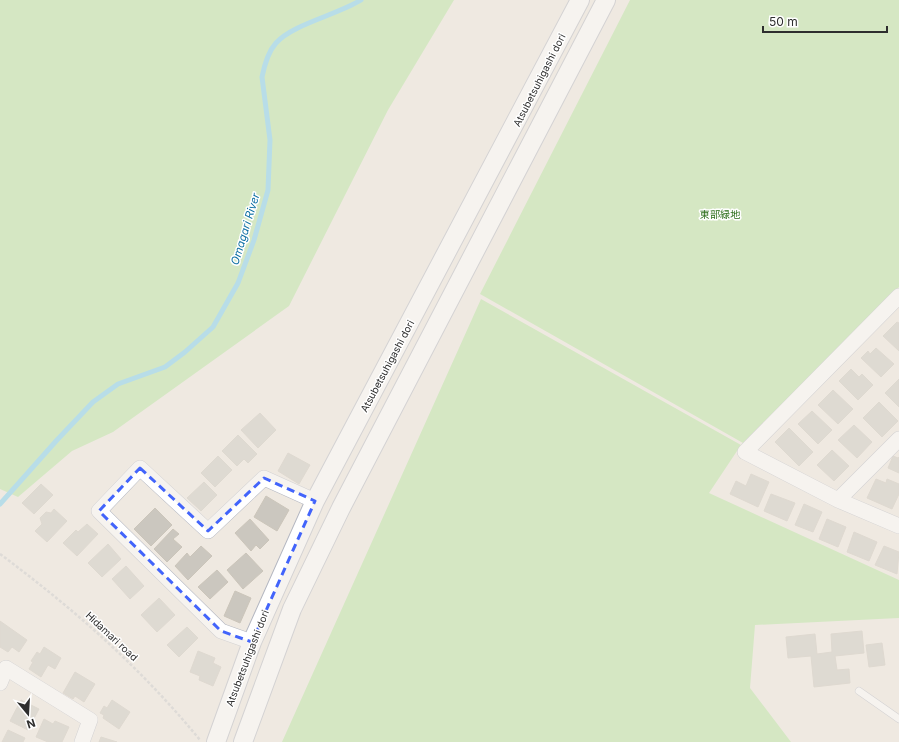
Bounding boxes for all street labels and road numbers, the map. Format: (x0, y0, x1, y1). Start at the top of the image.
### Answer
street label: Atsubetsuhigashi dori (510, 32, 568, 128)
street label: Atsubetsuhigashi dori (358, 318, 416, 414)
street label: Atsubetsuhigashi dori (223, 608, 271, 708)
street label: Hidamari road (84, 609, 140, 663)

